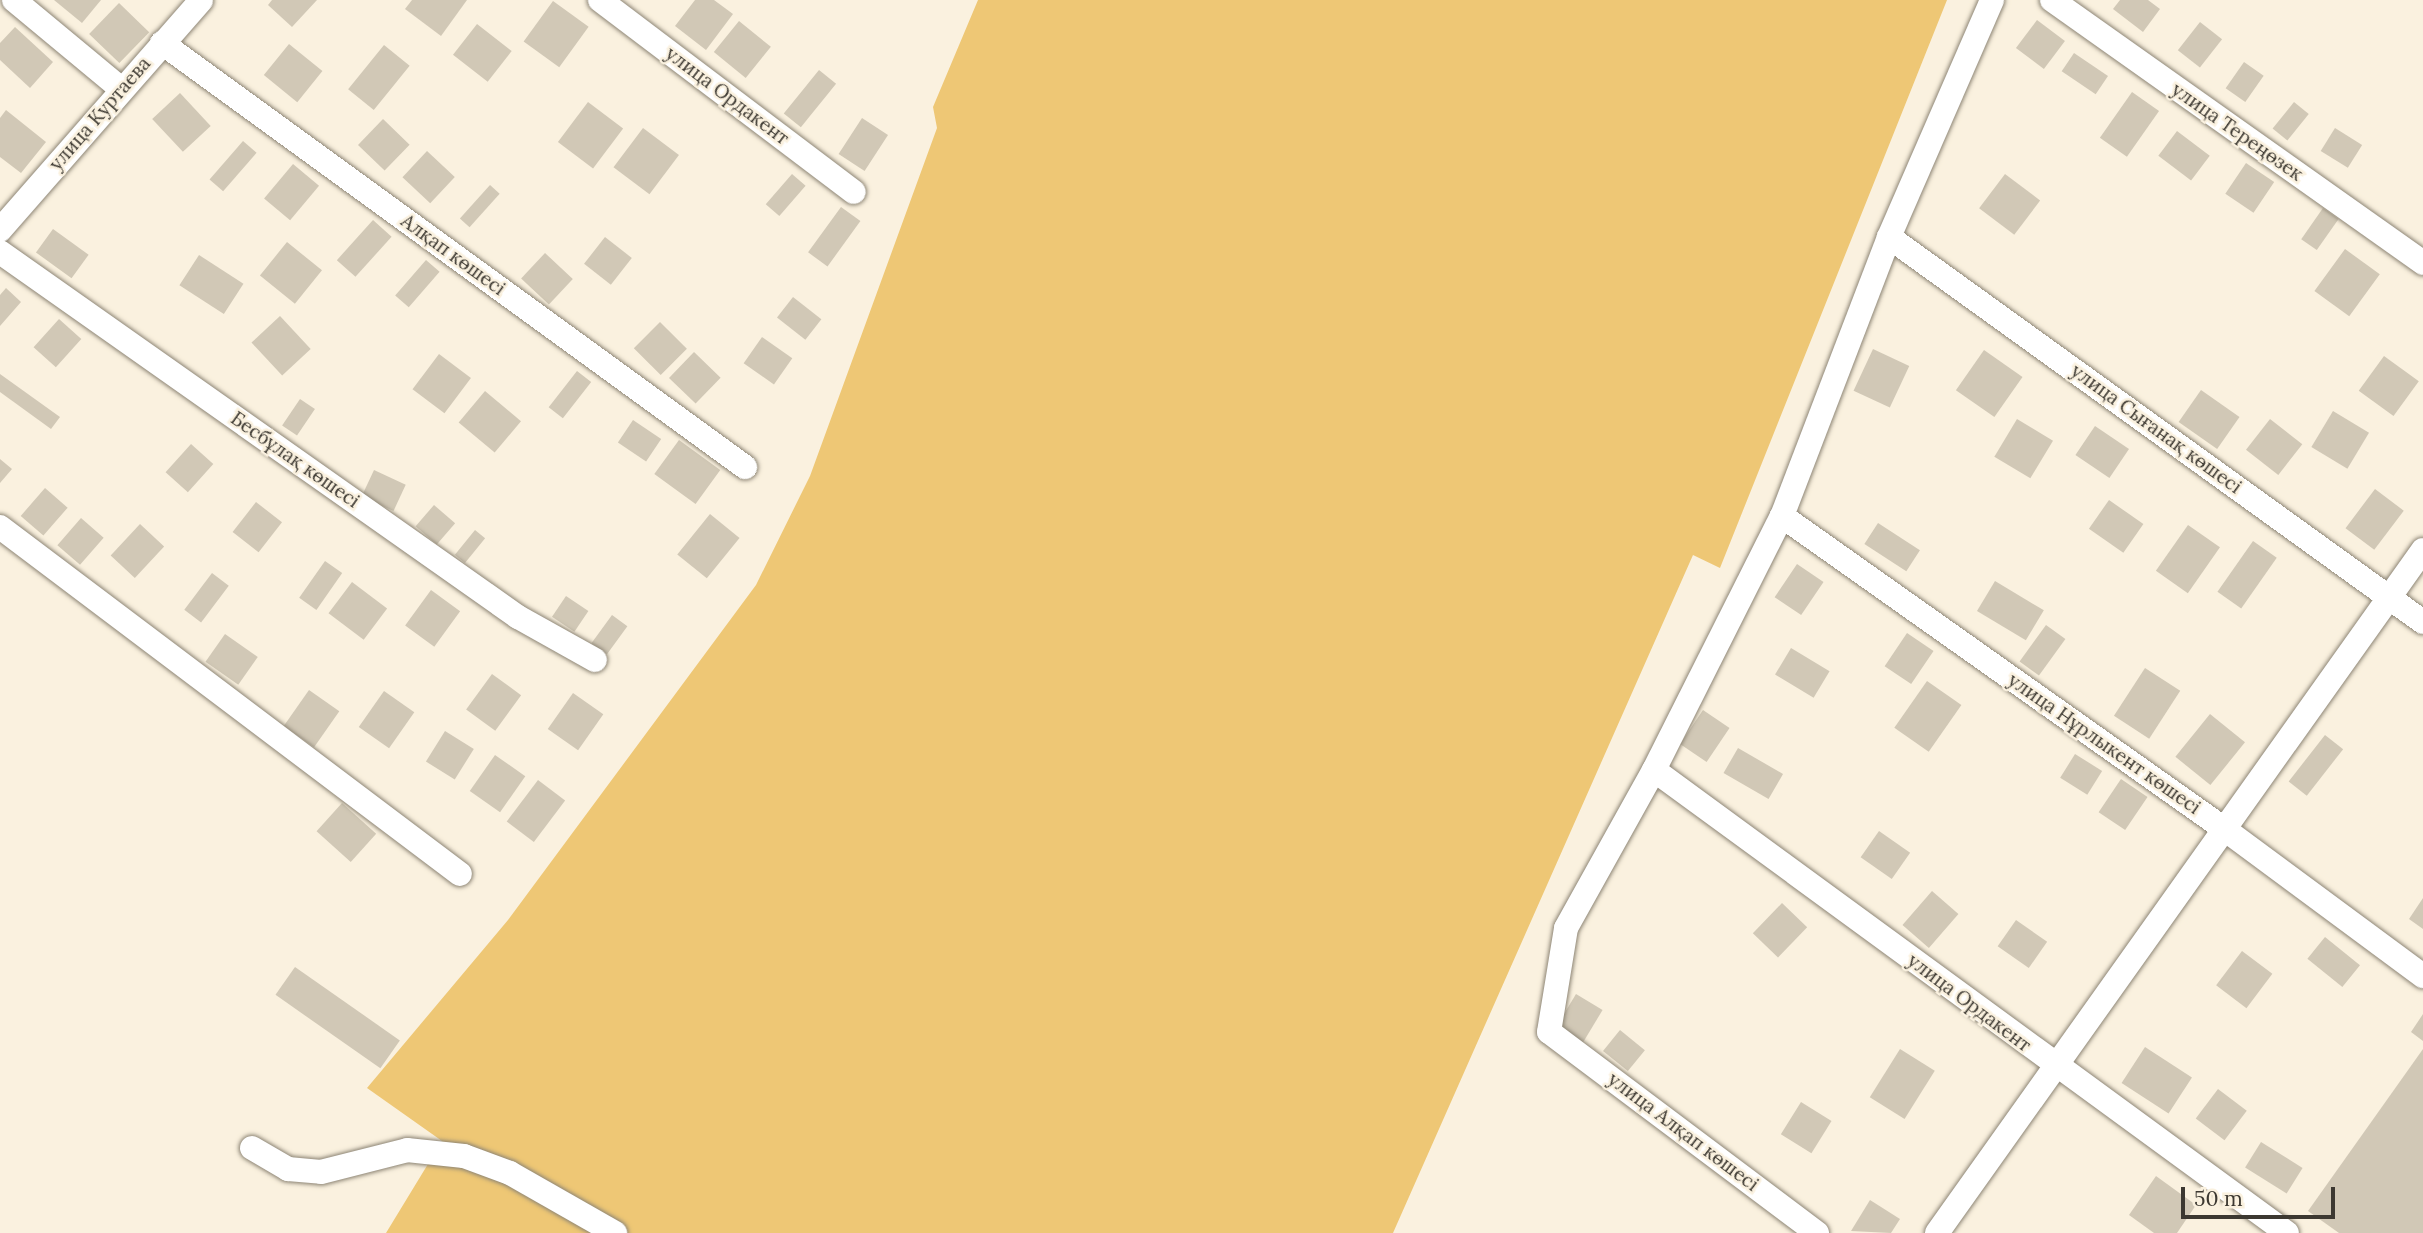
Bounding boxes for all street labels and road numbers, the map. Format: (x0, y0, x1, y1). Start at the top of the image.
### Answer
street label: улица Ордакент (661, 42, 793, 150)
street label: улица Куртаева (45, 53, 155, 175)
street label: улица Тереңөзек (2167, 78, 2307, 186)
street label: Алқап көшесі (396, 210, 510, 300)
street label: улица Сығанақ көшесі (2066, 359, 2246, 499)
street label: Бесбұлақ көшесі (226, 407, 364, 513)
street label: улица Нұрлыкент көшесі (2003, 669, 2205, 819)
street label: улица Ордакент (1903, 949, 2035, 1057)
street label: улица Алқап көшесі (1603, 1068, 1763, 1196)

